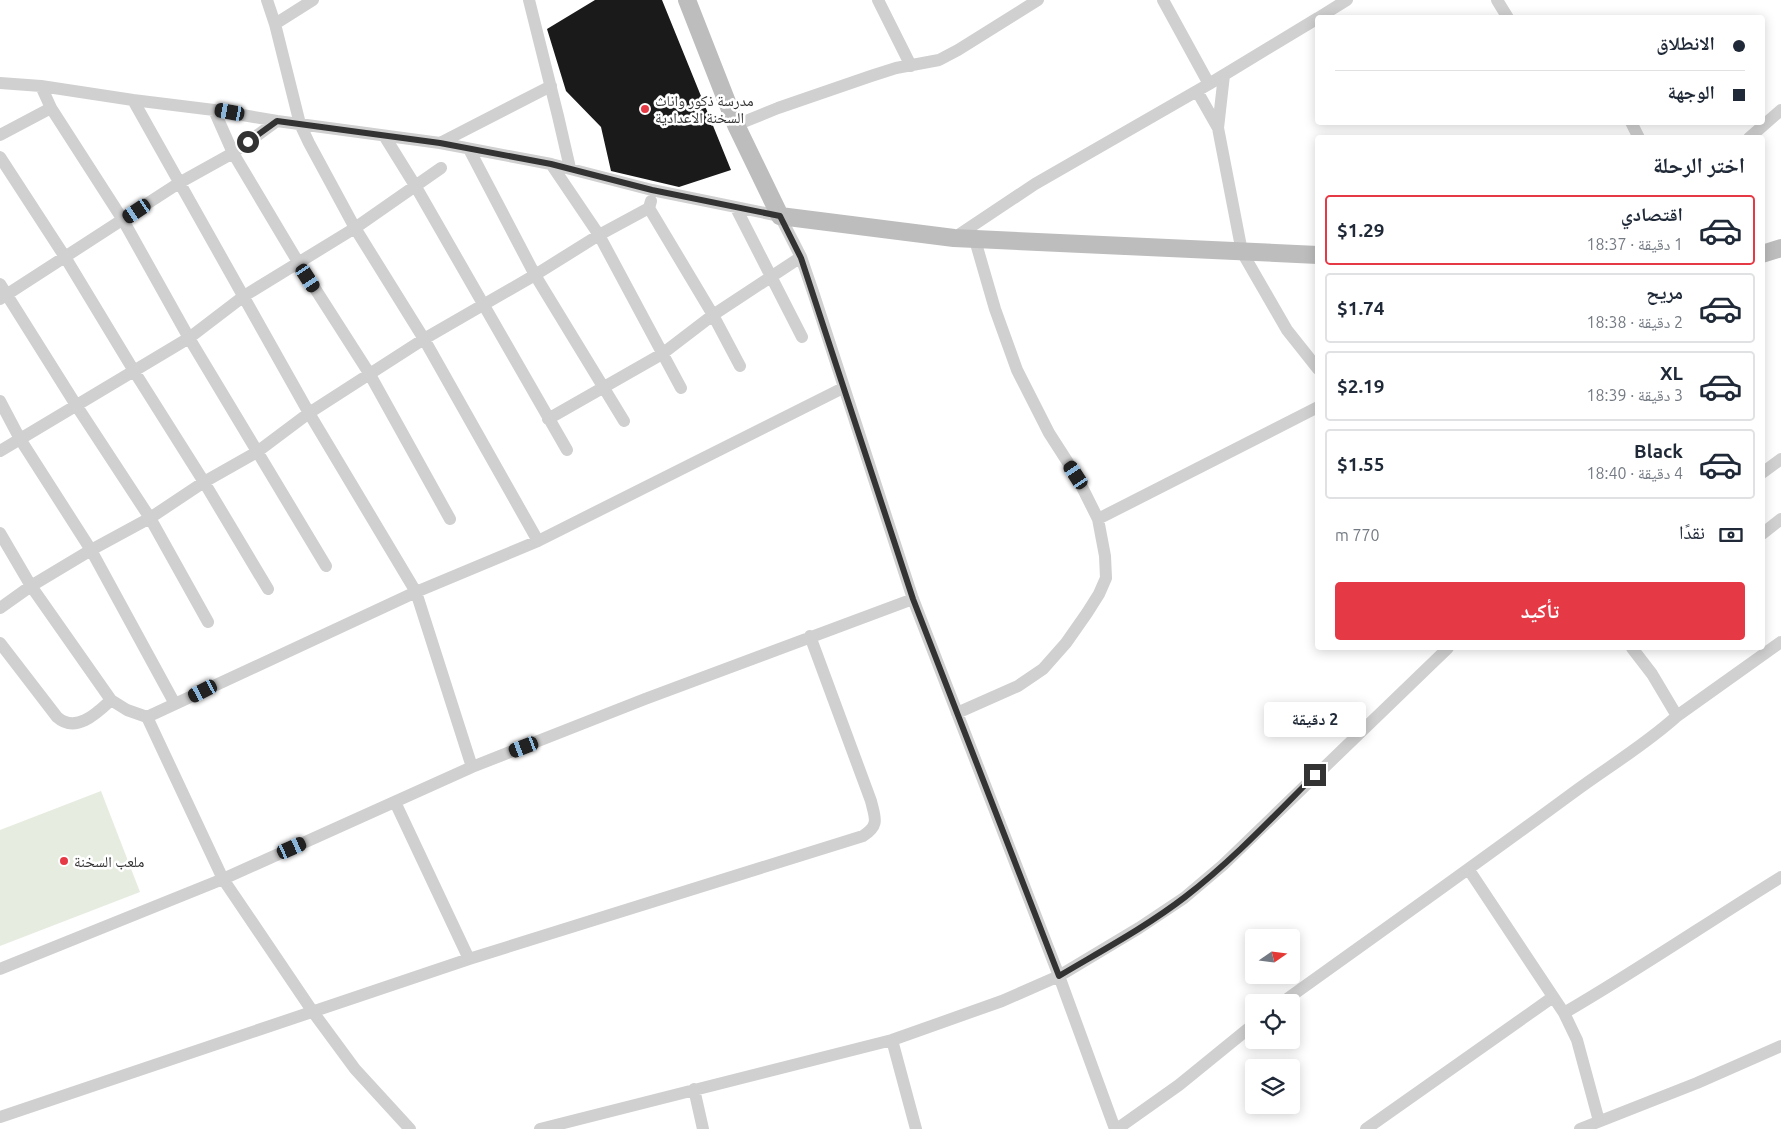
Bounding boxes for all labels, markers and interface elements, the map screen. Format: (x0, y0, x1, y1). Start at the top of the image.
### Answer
text: الانطلاق (1656, 32, 1715, 54)
text: الوجهة (1667, 81, 1715, 103)
place label: مدرسة ذكور واناث السخنة الاعدادية (655, 92, 754, 126)
car (213, 102, 246, 122)
marker: مدرسة ذكور واناث السخنة الاعدادية (639, 103, 651, 115)
route start (237, 131, 259, 153)
text: اختر الرحلة (1653, 152, 1745, 177)
car (120, 196, 153, 226)
text: اقتصادي (1621, 203, 1683, 225)
icon: car (1698, 208, 1743, 253)
text: $1.29 (1337, 219, 1385, 241)
text: 1 دقيقة · 18:37 (1586, 235, 1683, 253)
car (293, 261, 322, 295)
text: مريح (1646, 281, 1683, 303)
icon: car (1698, 286, 1743, 331)
text: $1.74 (1337, 297, 1385, 319)
text: 2 دقيقة · 18:38 (1586, 313, 1683, 331)
text: XL (1660, 362, 1683, 384)
icon: car (1698, 364, 1743, 409)
text: $2.19 (1337, 375, 1385, 397)
text: 3 دقيقة · 18:39 (1586, 386, 1683, 404)
text: Black (1634, 440, 1683, 462)
icon: car (1698, 442, 1743, 487)
text: $1.55 (1337, 453, 1385, 475)
car (1061, 458, 1090, 492)
text: 4 دقيقة · 18:40 (1586, 464, 1683, 482)
text: نقدًا (1679, 521, 1705, 543)
icon: cash (1717, 521, 1745, 549)
text: 770 m (1335, 526, 1380, 544)
button: تأكيد (1335, 582, 1745, 640)
car (186, 678, 219, 704)
callout: 2 دقيقة (1264, 702, 1366, 738)
text: 2 دقيقة (1292, 710, 1338, 728)
car (507, 735, 540, 759)
route end (1304, 764, 1326, 786)
car (275, 835, 308, 861)
place label: ملعب السخنة (74, 853, 144, 870)
marker: ملعب السخنة (58, 855, 70, 867)
north arrow (1245, 929, 1300, 984)
map controls (1245, 929, 1300, 1114)
button: locate (1245, 994, 1300, 1049)
button: layers (1245, 1059, 1300, 1114)

